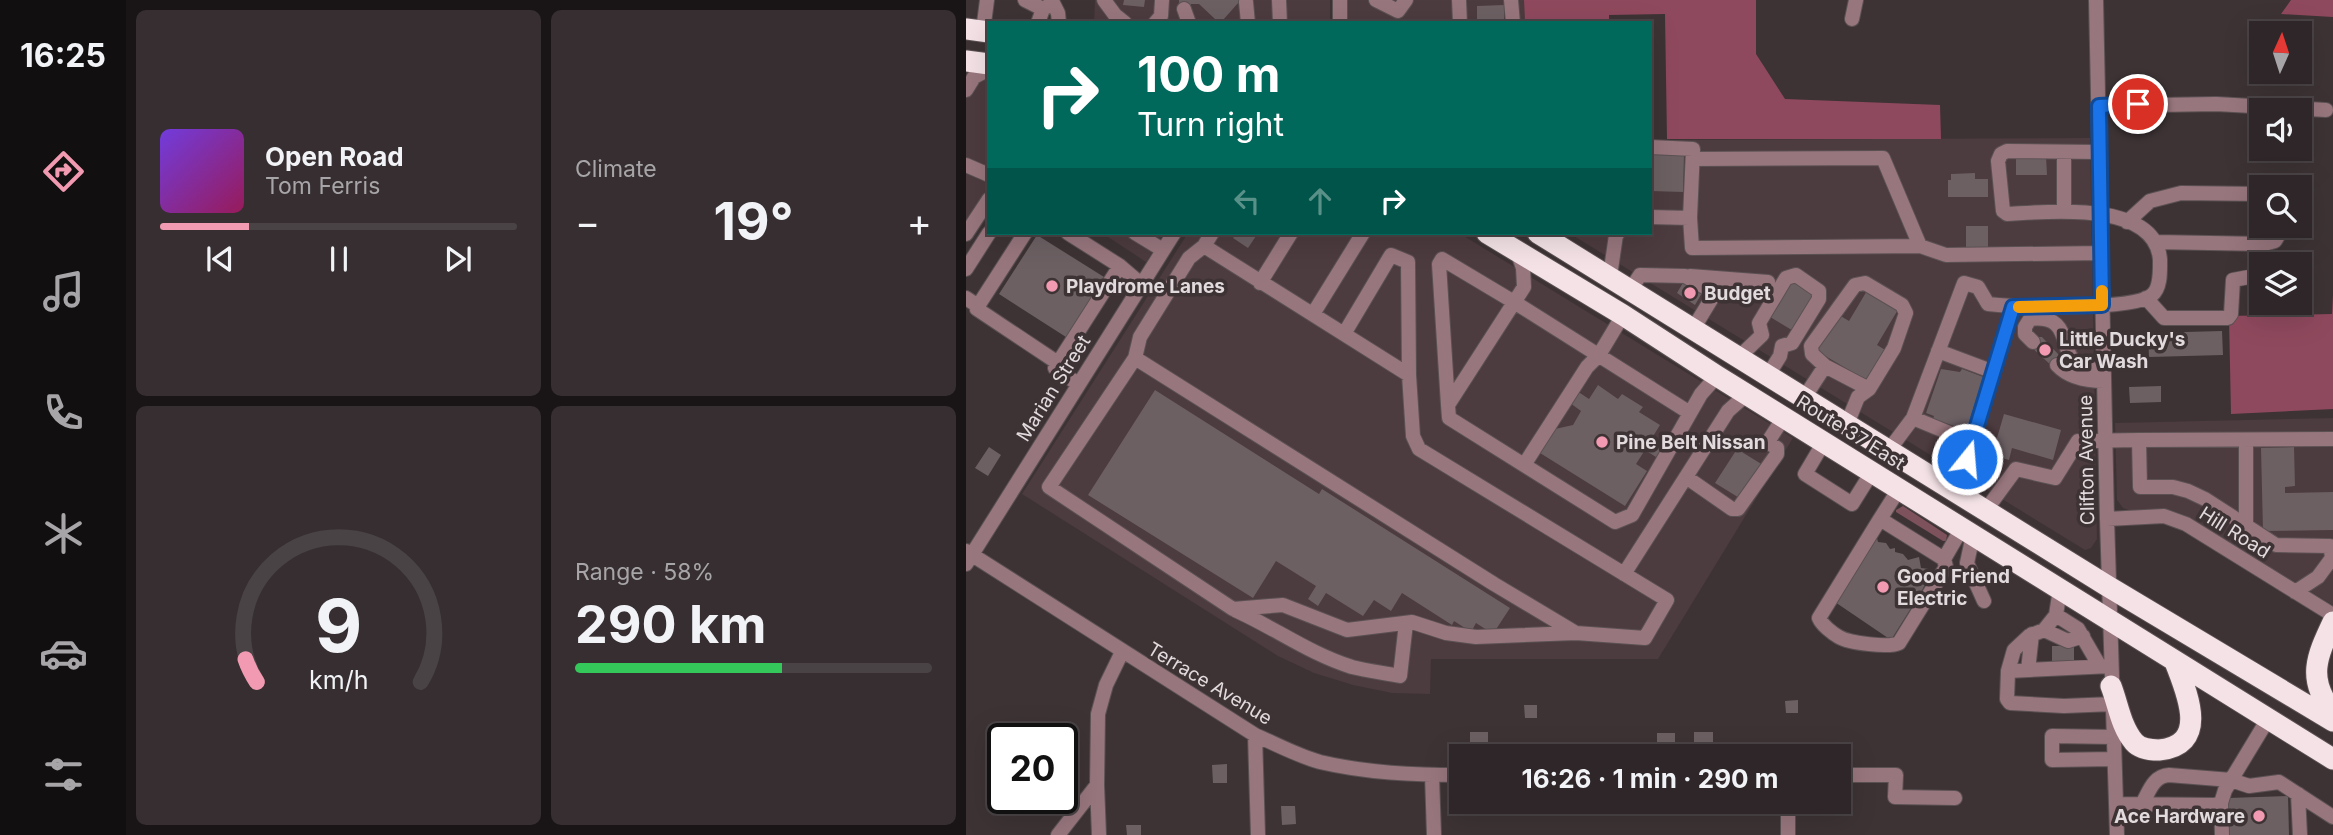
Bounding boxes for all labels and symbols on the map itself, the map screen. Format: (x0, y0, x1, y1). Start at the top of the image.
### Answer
north arrow (2249, 21, 2312, 84)
pin (2108, 74, 2168, 134)
place label: Playdrome Lanes (1066, 275, 1225, 298)
marker: Playdrome Lanes (1044, 278, 1060, 294)
place label: Budget (1704, 282, 1771, 305)
marker: Budget (1682, 285, 1698, 301)
place label: Little Ducky's Car Wash (2059, 328, 2185, 373)
street label: Marian Street (1012, 331, 1095, 446)
marker: Little Ducky's Car Wash (2037, 342, 2053, 358)
street label: Route 37 East (1792, 390, 1909, 475)
street label: Clifton Avenue (2074, 395, 2099, 525)
position arrow (1930, 422, 2004, 496)
place label: Pine Belt Nissan (1616, 431, 1766, 454)
marker: Pine Belt Nissan (1594, 434, 1610, 450)
street label: Hill Road (2195, 502, 2274, 563)
place label: Good Friend Electric (1897, 565, 2010, 610)
marker: Good Friend Electric (1875, 579, 1891, 595)
street label: Terrace Avenue (1143, 637, 1276, 730)
speed limit sign: 20 (987, 723, 1078, 814)
place label: Ace Hardware (2114, 805, 2245, 828)
marker: Ace Hardware (2251, 808, 2267, 824)

